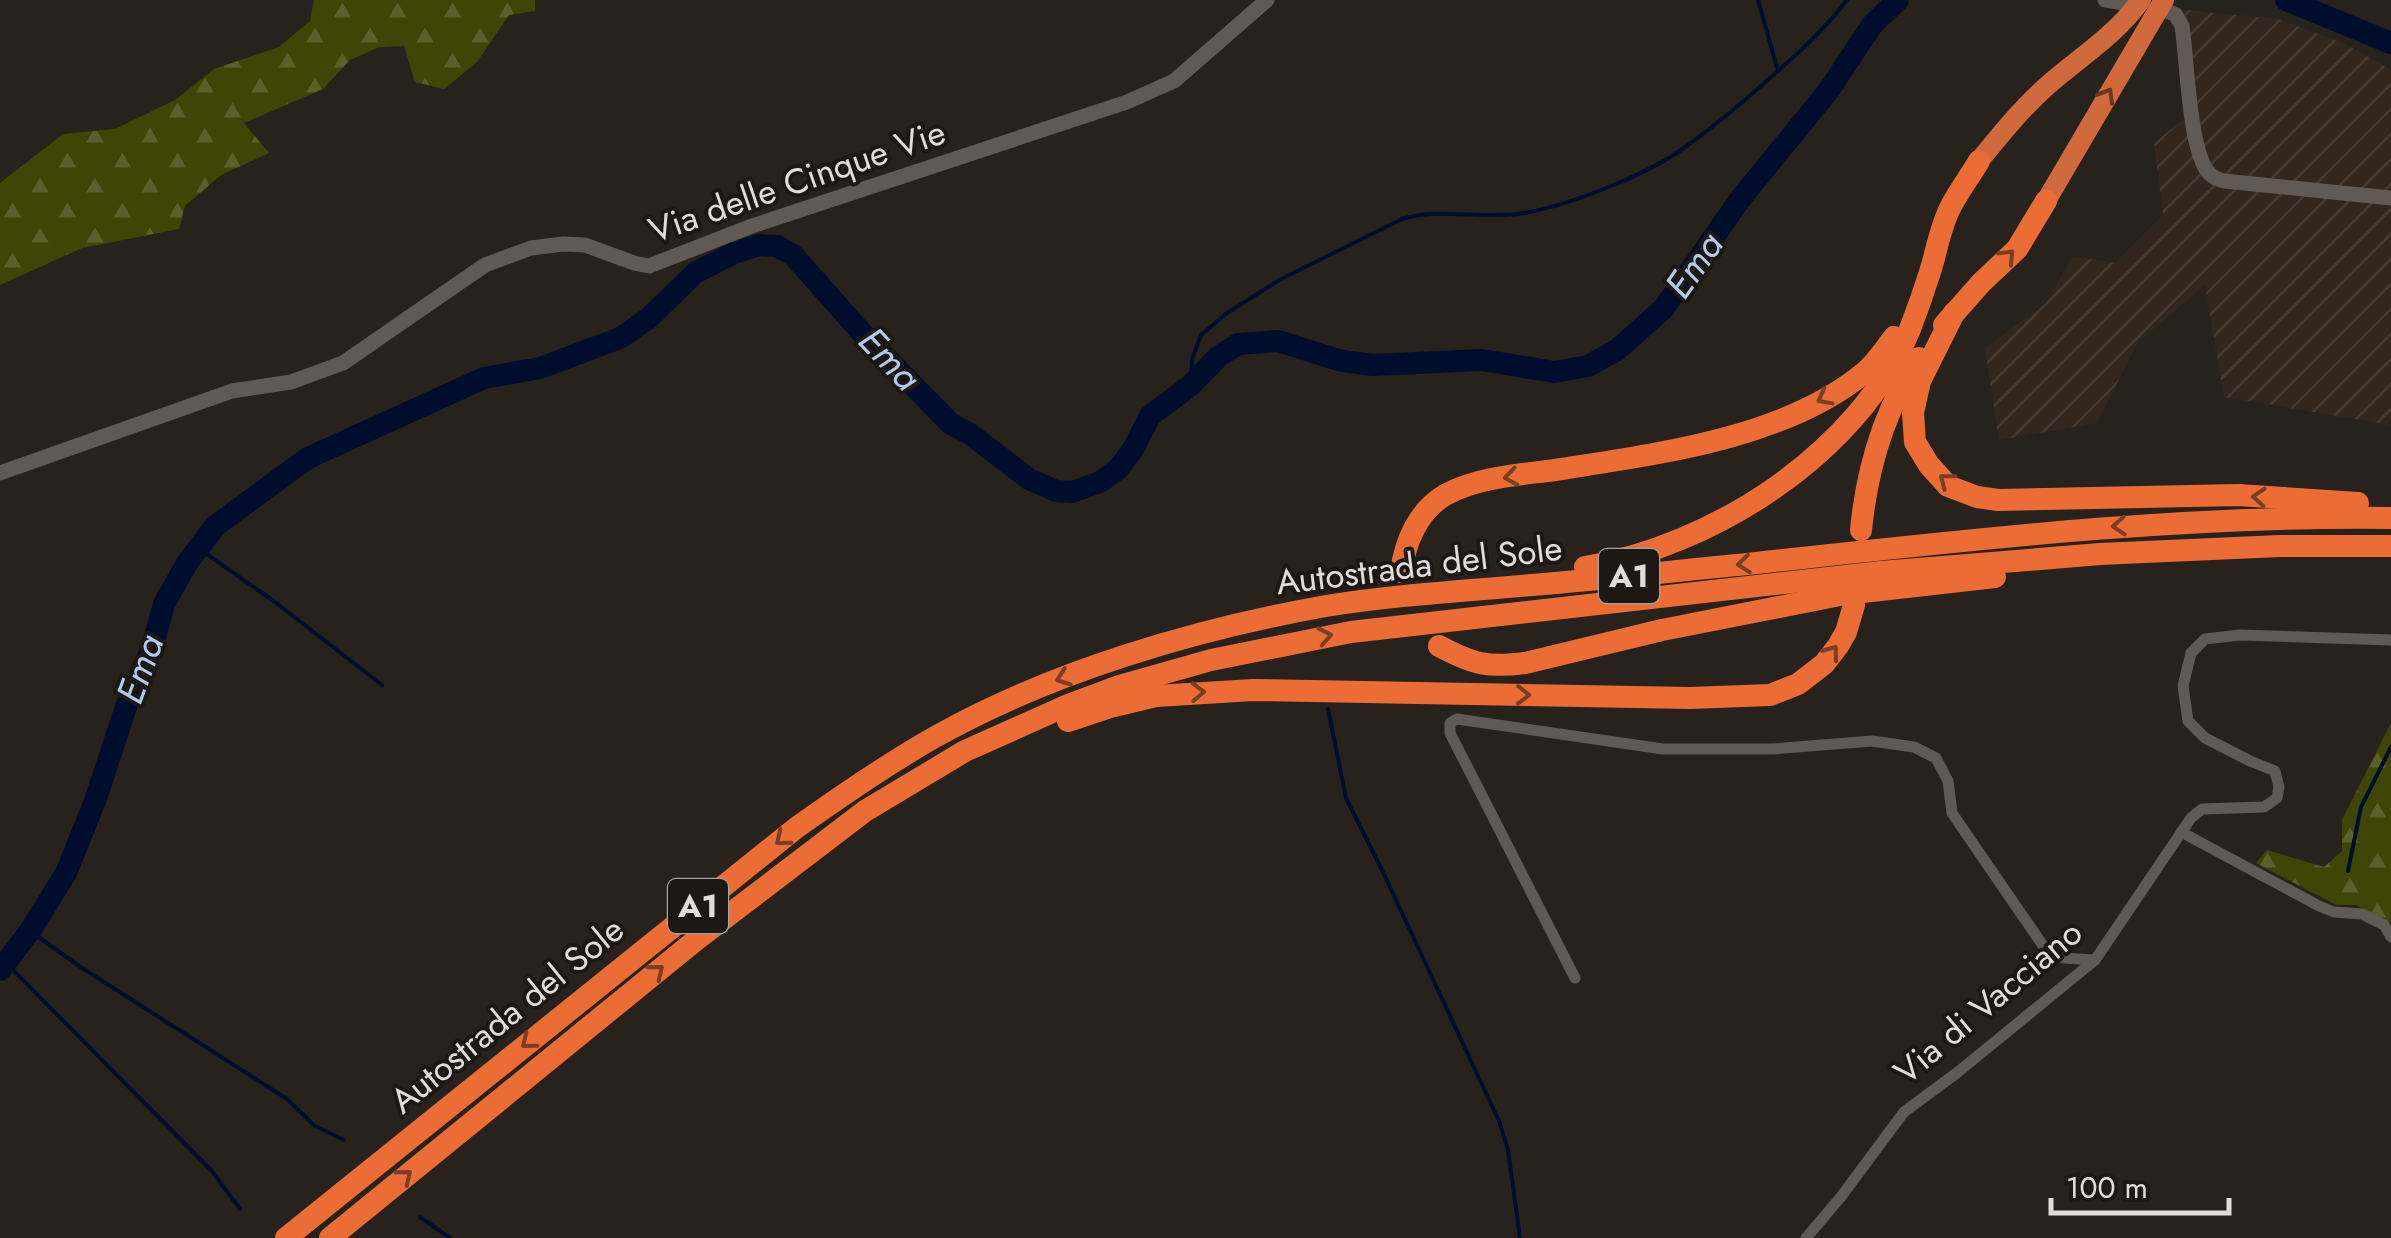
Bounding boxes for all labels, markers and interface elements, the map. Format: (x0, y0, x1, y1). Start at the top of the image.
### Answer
one-way arrow (2095, 88, 2114, 106)
street label: Via delle Cinque Vie (642, 107, 952, 255)
water label: Ema (1651, 220, 1736, 309)
one-way arrow (1996, 249, 2014, 268)
water label: Ema (846, 314, 934, 403)
one-way arrow (1817, 386, 1835, 405)
one-way arrow (1503, 466, 1519, 487)
one-way arrow (1940, 475, 1958, 492)
one-way arrow (2250, 487, 2266, 508)
one-way arrow (2110, 515, 2126, 536)
street label: Autostrada del Sole (1273, 523, 1565, 607)
road number: A1 (1599, 549, 1659, 603)
one-way arrow (1736, 553, 1752, 574)
water label: Ema (102, 626, 177, 711)
one-way arrow (1316, 627, 1333, 648)
one-way arrow (1821, 645, 1838, 663)
one-way arrow (1055, 667, 1072, 687)
one-way arrow (1190, 682, 1206, 703)
one-way arrow (1516, 684, 1531, 706)
one-way arrow (775, 827, 793, 845)
road number: A1 (668, 879, 728, 933)
street label: Autostrada del Sole (379, 905, 635, 1125)
street label: Via di Vacciano (1883, 908, 2093, 1096)
one-way arrow (646, 965, 664, 983)
one-way arrow (521, 1030, 539, 1048)
scale bar (2051, 1153, 2228, 1215)
text: 100 m (2066, 1166, 2148, 1209)
one-way arrow (394, 1170, 412, 1188)

